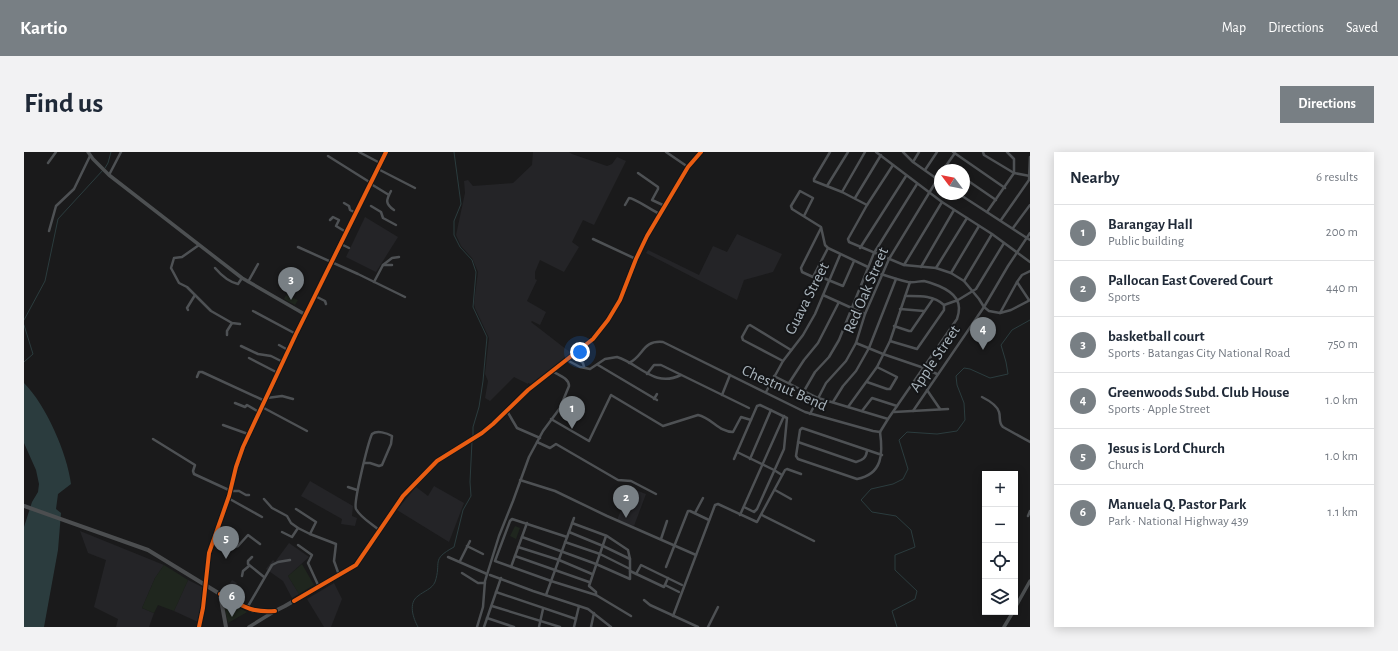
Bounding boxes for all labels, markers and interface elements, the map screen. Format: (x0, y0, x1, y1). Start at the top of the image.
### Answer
text: Kartio (20, 19, 67, 38)
text: Map (1222, 21, 1246, 35)
text: Directions (1268, 21, 1324, 35)
text: Saved (1346, 21, 1378, 35)
button: Directions (1280, 86, 1374, 123)
text: Find us (24, 90, 103, 118)
north arrow (934, 164, 970, 200)
text: Nearby (1070, 169, 1120, 186)
text: 6 results (1316, 171, 1358, 184)
text: Barangay Hall (1108, 217, 1193, 232)
text: 1 (1081, 226, 1085, 239)
text: 200 m (1326, 226, 1358, 239)
text: Public building (1108, 235, 1184, 248)
street label: Red Oak Street (841, 245, 891, 336)
street label: Guava Street (782, 260, 832, 337)
pin: 3 (278, 267, 304, 300)
text: Pallocan East Covered Court (1108, 273, 1273, 288)
text: 2 (1080, 282, 1086, 295)
text: 440 m (1326, 282, 1358, 295)
text: Sports (1108, 291, 1140, 304)
pin: 4 (970, 317, 996, 350)
street label: Apple Street (907, 322, 963, 395)
text: basketball court (1108, 329, 1205, 344)
text: 3 (1080, 338, 1086, 351)
text: 750 m (1328, 338, 1358, 351)
your location (570, 342, 590, 362)
text: Sports · Batangas City National Road (1108, 347, 1290, 360)
street label: Chestnut Bend (740, 362, 830, 414)
text: Greenwoods Subd. Club House (1108, 385, 1289, 400)
text: 4 (1080, 394, 1086, 407)
text: 1.0 km (1325, 394, 1358, 407)
pin: 1 (559, 396, 585, 429)
text: Sports · Apple Street (1108, 403, 1210, 416)
text: Jesus is Lord Church (1108, 441, 1225, 456)
text: 5 (1080, 450, 1086, 463)
text: 1.0 km (1325, 450, 1358, 463)
text: Church (1108, 459, 1144, 472)
map controls (982, 471, 1018, 615)
button: + (982, 471, 1018, 507)
pin: 2 (613, 485, 639, 518)
text: Manuela Q. Pastor Park (1108, 497, 1246, 512)
text: 6 (1080, 506, 1086, 519)
text: 1.1 km (1328, 506, 1358, 519)
button: − (982, 507, 1018, 543)
text: Park · National Highway 439 (1108, 515, 1249, 528)
pin: 5 (213, 526, 239, 559)
button: locate (982, 543, 1018, 579)
button: layers (982, 579, 1018, 615)
pin: 6 (219, 584, 245, 617)

